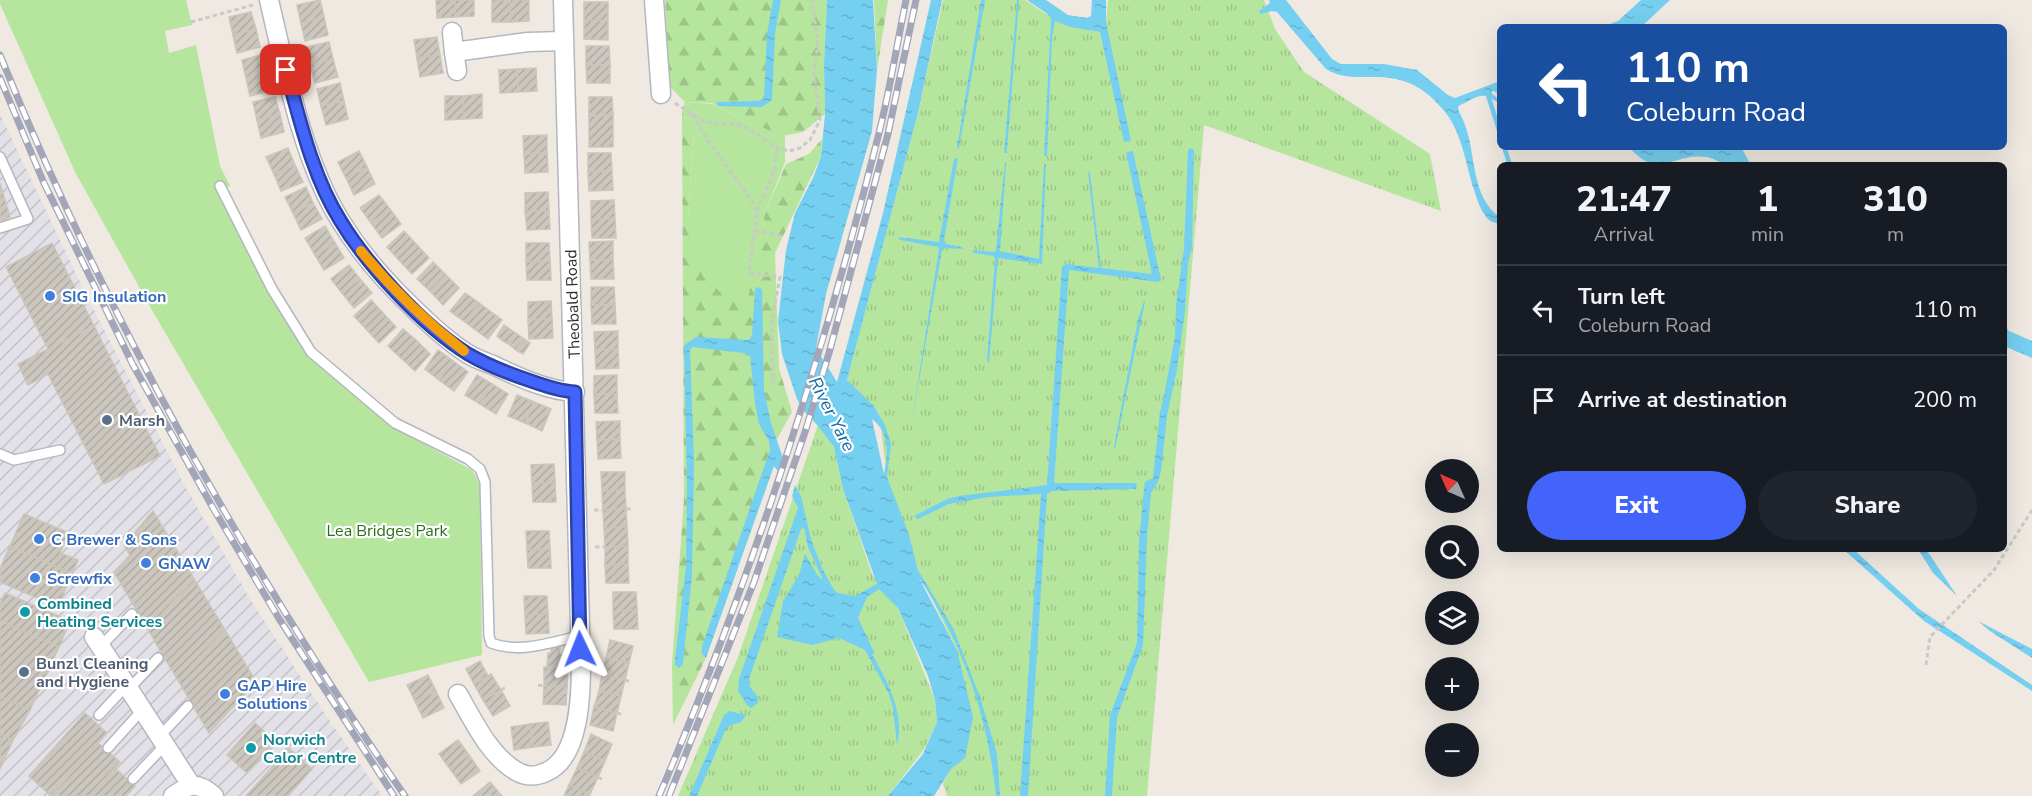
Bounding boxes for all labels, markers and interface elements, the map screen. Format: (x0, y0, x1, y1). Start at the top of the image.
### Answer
text: 110 m (1626, 40, 1750, 97)
pin (260, 44, 311, 95)
icon: left (1527, 48, 1605, 126)
icon: arrive (269, 53, 302, 86)
text: Coleburn Road (1626, 94, 1806, 131)
text: 21:47 (1576, 175, 1672, 224)
text: 1 (1757, 175, 1778, 224)
text: 310 (1863, 175, 1928, 224)
text: Arrival (1594, 221, 1654, 248)
text: min (1751, 221, 1784, 248)
text: m (1887, 221, 1904, 248)
street label: Theobald Road (560, 249, 586, 359)
text: Turn left (1578, 282, 1665, 312)
place label: SIG Insulation (62, 286, 166, 308)
marker: SIG Insulation (43, 289, 57, 303)
icon: left (1527, 294, 1560, 327)
text: 110 m (1913, 295, 1977, 325)
text: Coleburn Road (1578, 312, 1711, 339)
water label: River Yare (803, 373, 861, 456)
icon: arrive (1527, 384, 1560, 417)
text: Arrive at destination (1578, 385, 1787, 415)
text: 200 m (1913, 385, 1977, 415)
place label: Marsh (119, 410, 165, 432)
marker: Marsh (100, 413, 114, 427)
north arrow (1425, 459, 1479, 513)
map controls (1425, 459, 1479, 777)
button: Exit (1527, 471, 1746, 540)
button: Share (1758, 471, 1977, 540)
park label: Lea Bridges Park (327, 520, 448, 542)
button: search (1425, 525, 1479, 579)
place label: C Brewer & Sons (51, 529, 177, 551)
marker: C Brewer & Sons (32, 532, 46, 546)
place label: GNAW (158, 553, 211, 575)
marker: GNAW (139, 556, 153, 570)
place label: Screwfix (47, 568, 112, 590)
marker: Screwfix (28, 571, 42, 585)
button: layers (1425, 591, 1479, 645)
place label: Combined Heating Services (37, 593, 162, 633)
marker: Combined Heating Services (18, 605, 32, 619)
position arrow (548, 617, 612, 681)
place label: Bunzl Cleaning and Hygiene (36, 653, 148, 693)
button: + (1425, 657, 1479, 711)
marker: Bunzl Cleaning and Hygiene (17, 665, 31, 679)
place label: GAP Hire Solutions (237, 675, 307, 715)
marker: GAP Hire Solutions (218, 687, 232, 701)
button: − (1425, 723, 1479, 777)
place label: Norwich Calor Centre (263, 729, 357, 769)
marker: Norwich Calor Centre (244, 741, 258, 755)

